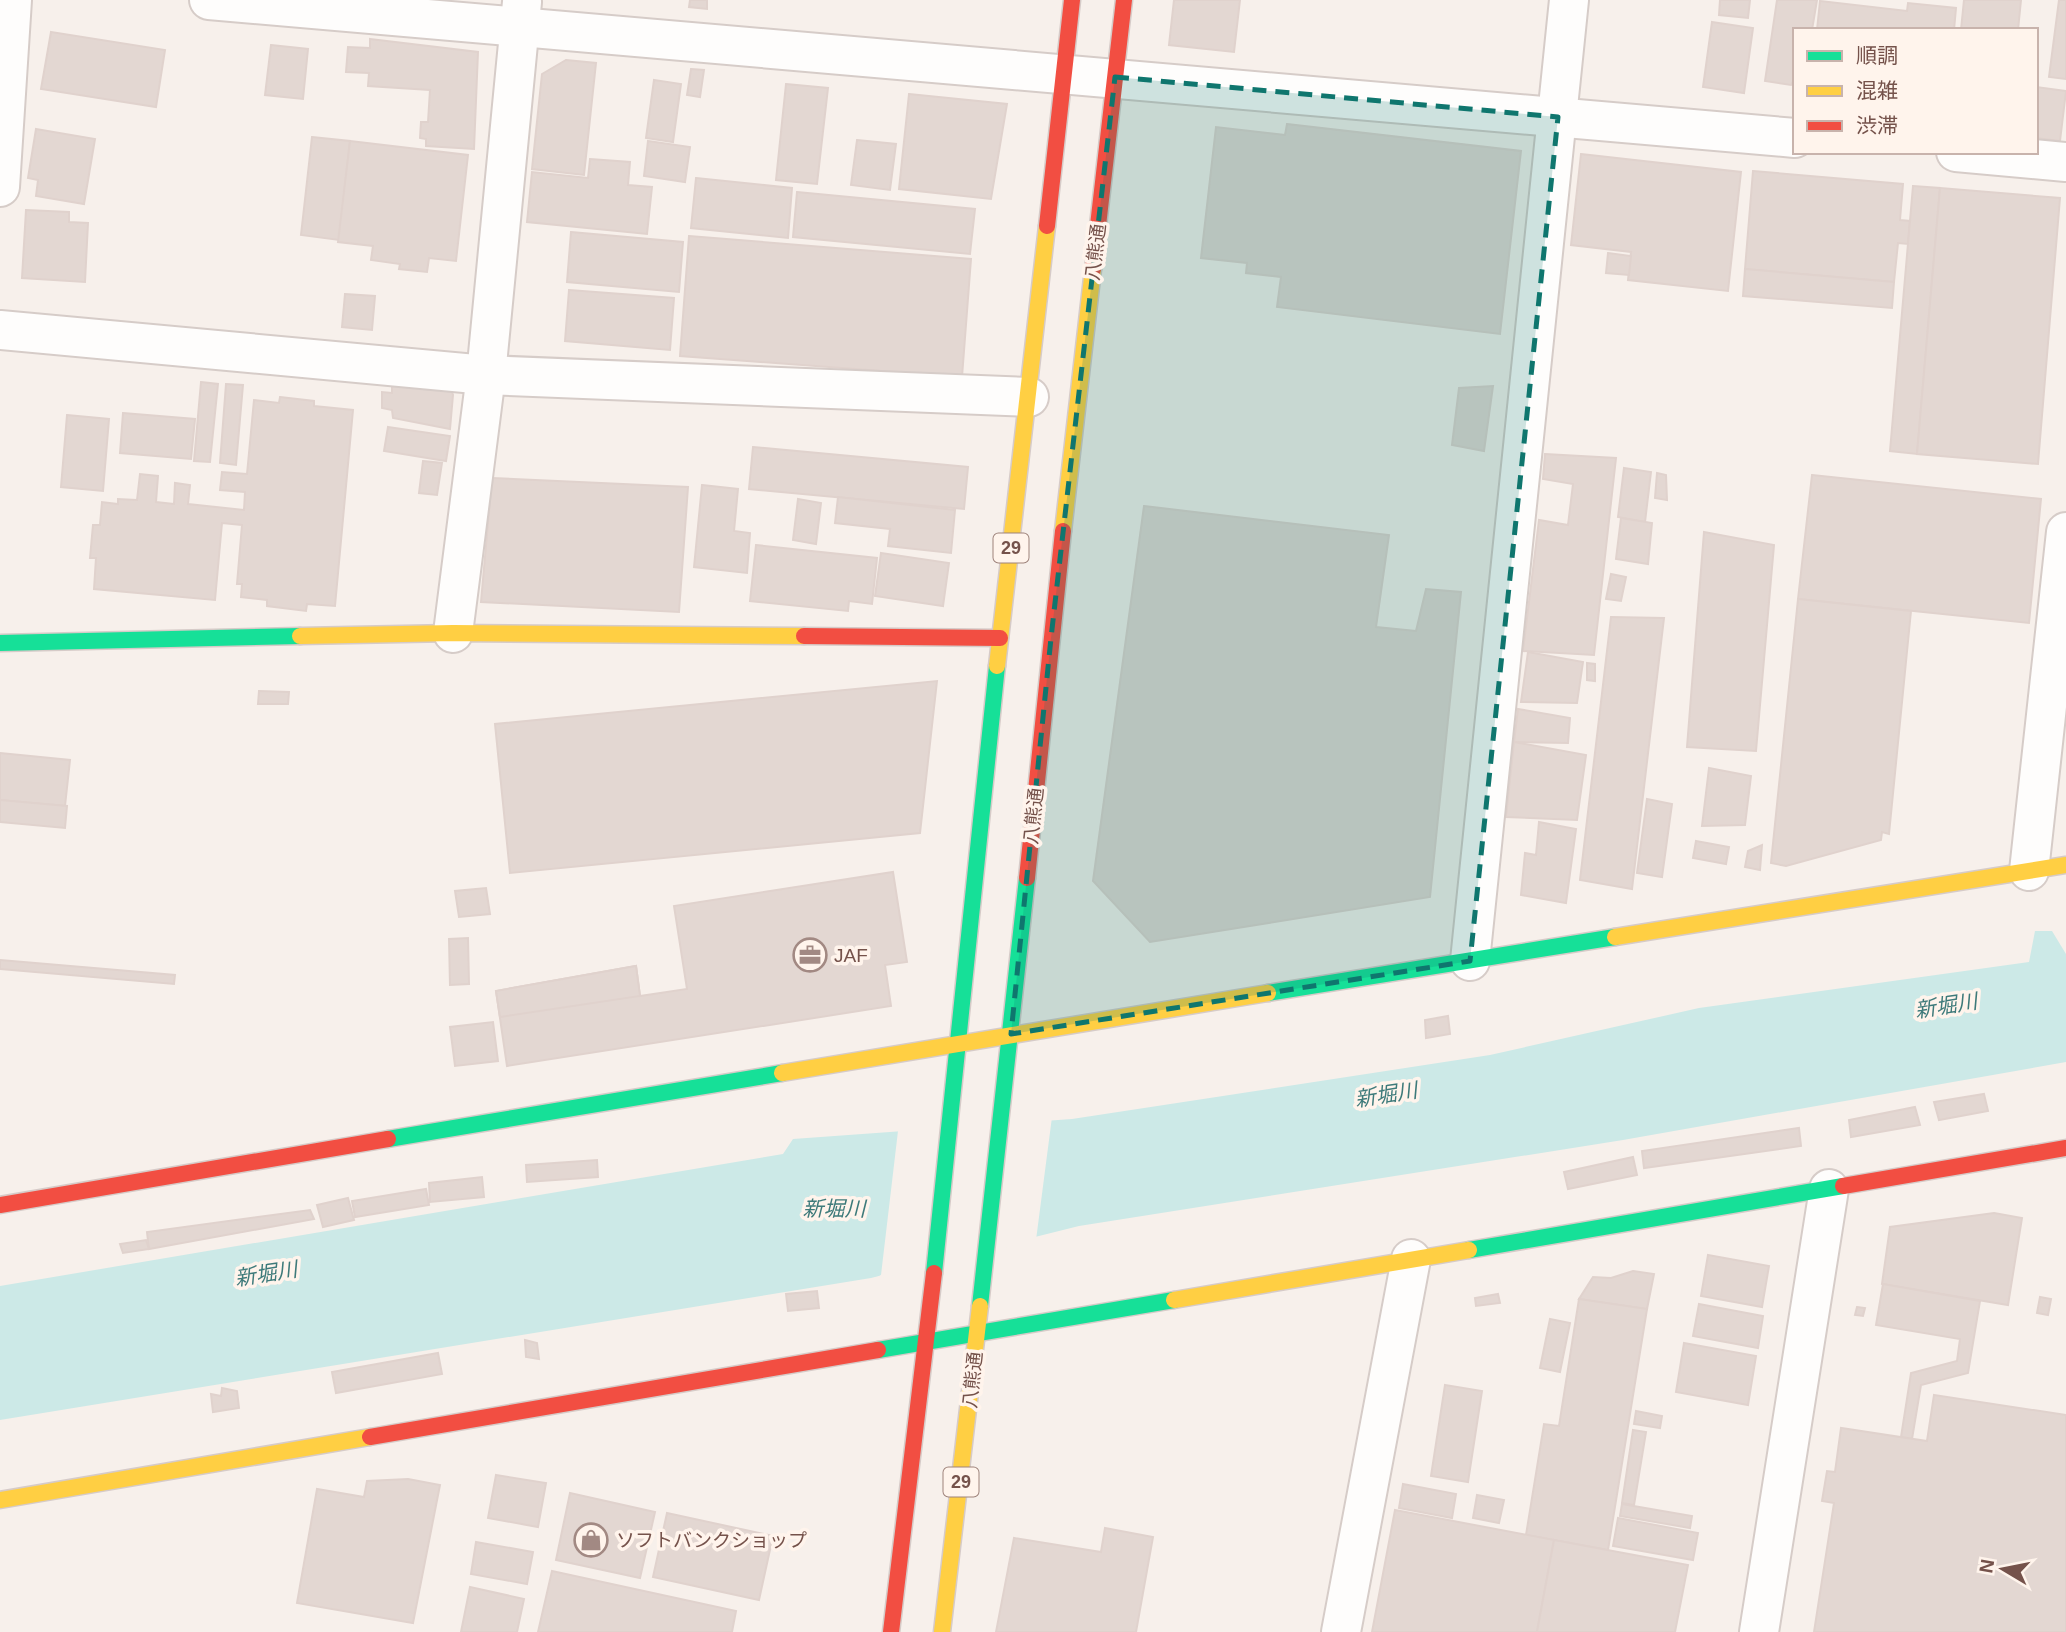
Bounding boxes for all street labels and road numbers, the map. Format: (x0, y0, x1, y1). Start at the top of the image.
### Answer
street label: 八熊通 (1082, 222, 1109, 282)
road number: 29 (993, 534, 1028, 562)
street label: 八熊通 (1020, 787, 1047, 846)
street label: 八熊通 (959, 1351, 986, 1410)
road number: 29 (944, 1468, 978, 1497)

